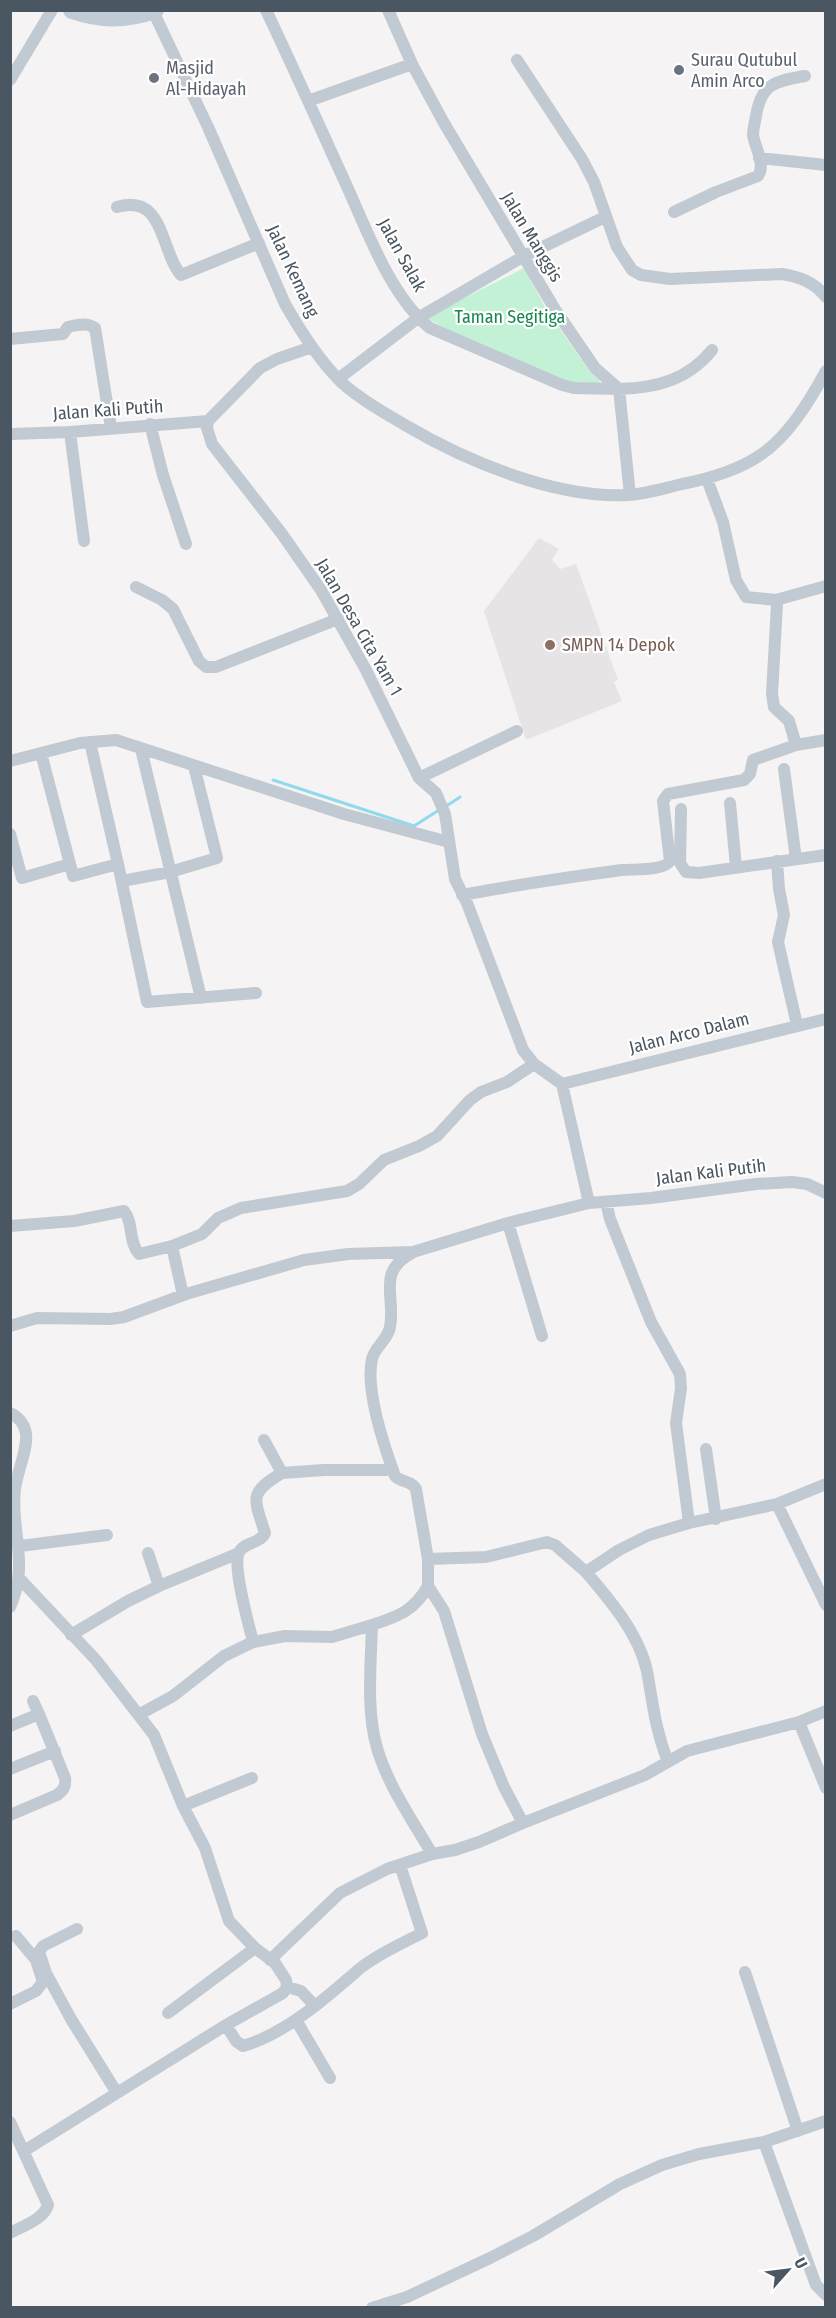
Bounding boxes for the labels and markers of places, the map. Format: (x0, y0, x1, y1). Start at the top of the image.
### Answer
place label: Surau Qutubul Amin Arco (691, 49, 798, 92)
place label: Masjid Al-Hidayah (166, 57, 246, 100)
marker: Surau Qutubul Amin Arco (672, 63, 686, 77)
marker: Masjid Al-Hidayah (147, 71, 161, 85)
place label: SMPN 14 Depok (562, 634, 675, 656)
marker: SMPN 14 Depok (543, 638, 557, 652)

